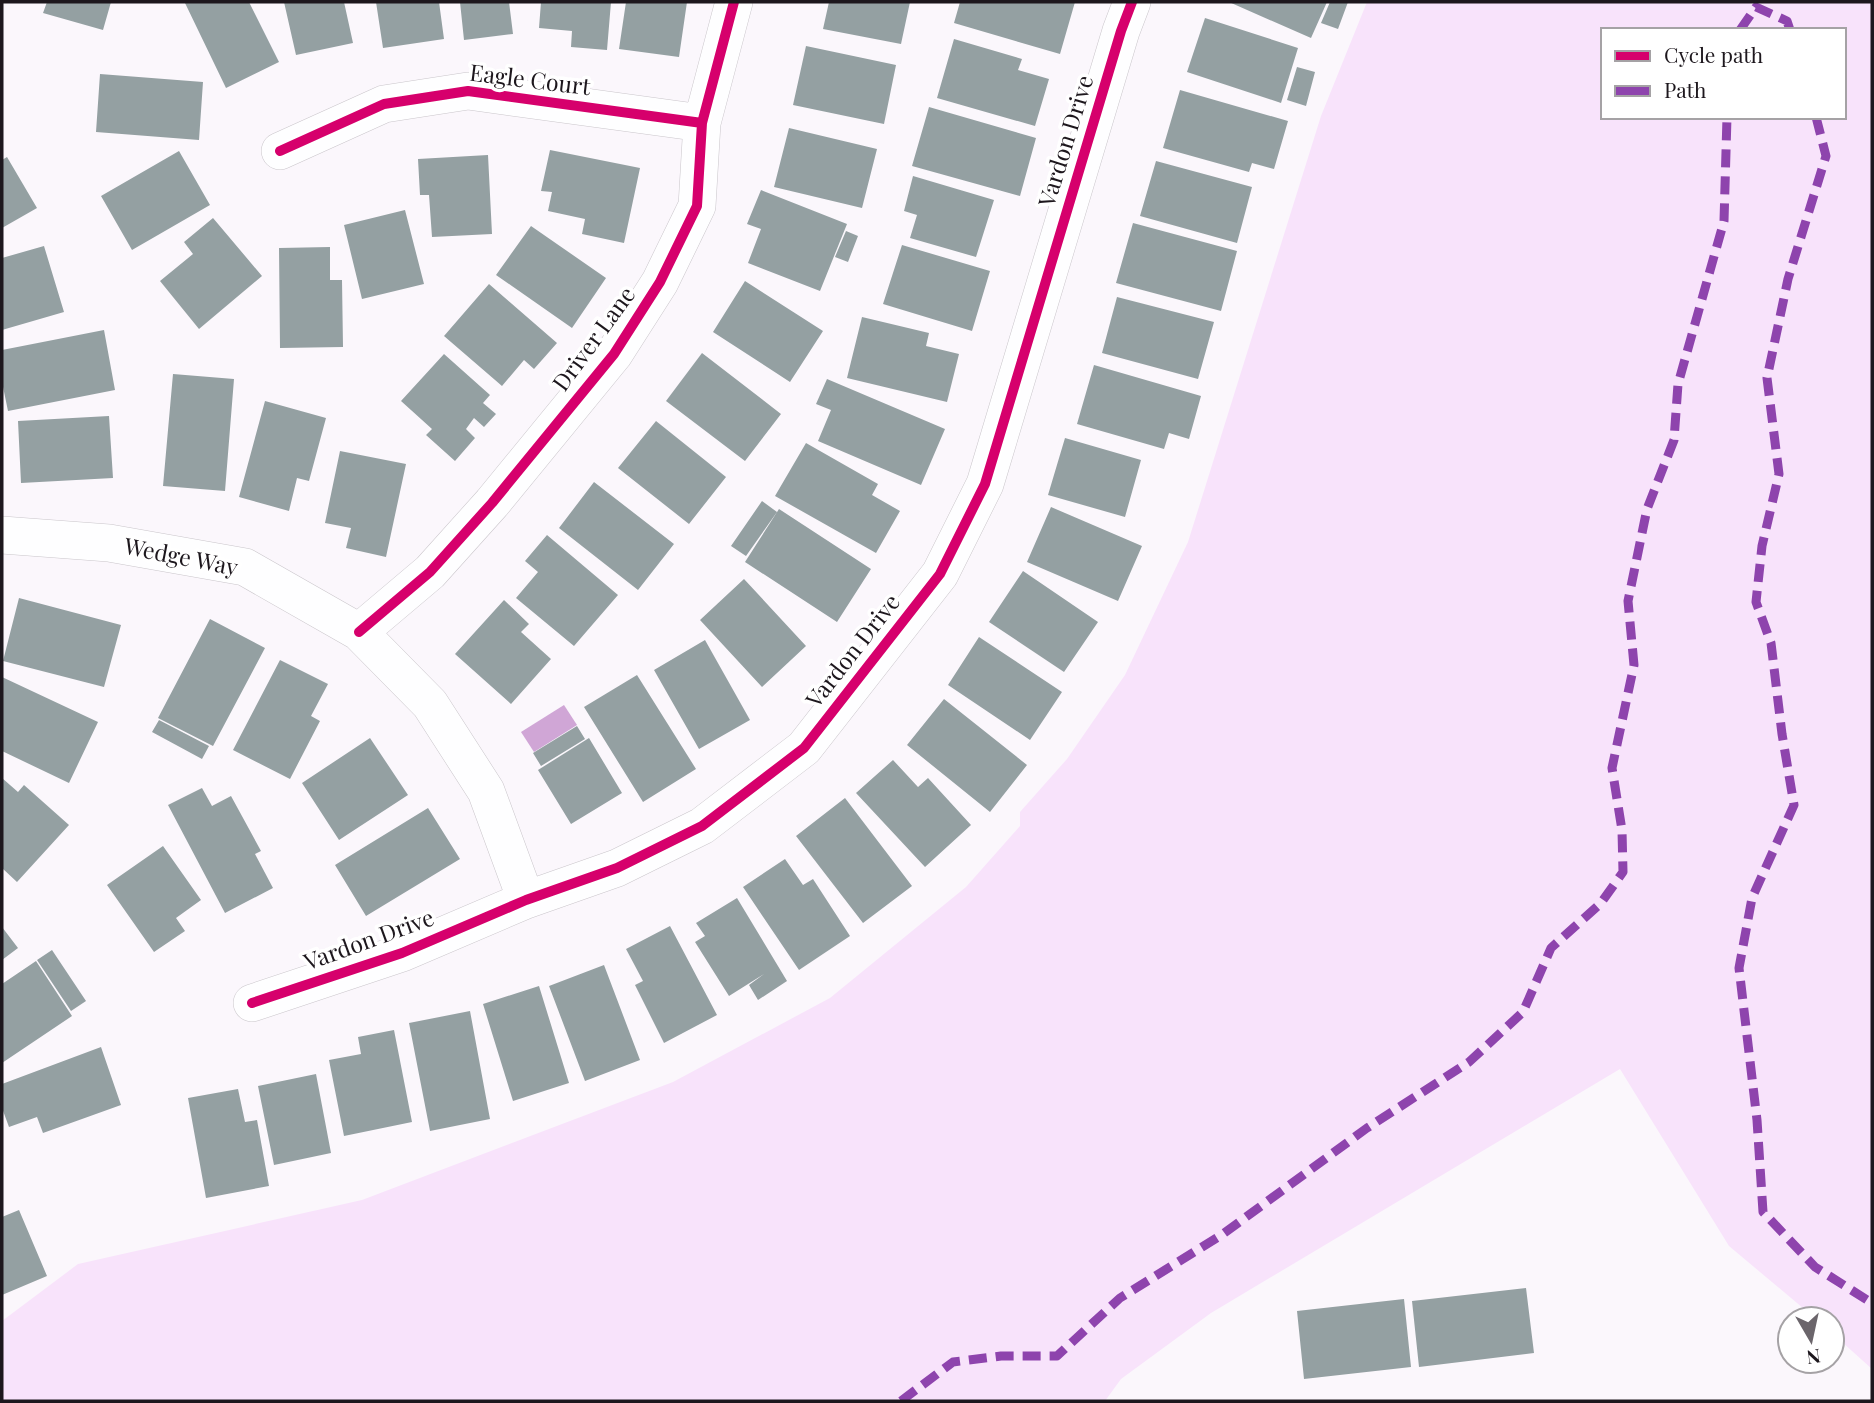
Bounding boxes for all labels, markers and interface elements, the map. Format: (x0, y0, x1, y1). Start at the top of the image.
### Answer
legend (1601, 28, 1846, 119)
text: Cycle path (1664, 40, 1764, 68)
street label: Eagle Court (468, 56, 593, 101)
street label: Vardon Drive (1030, 71, 1099, 211)
text: Path (1664, 75, 1707, 103)
street label: Driver Lane (544, 280, 641, 397)
street label: Wedge Way (121, 529, 241, 582)
street label: Vardon Drive (797, 587, 906, 714)
street label: Vardon Drive (298, 901, 438, 977)
north arrow (1776, 1305, 1846, 1375)
text: N (1805, 1344, 1823, 1372)

